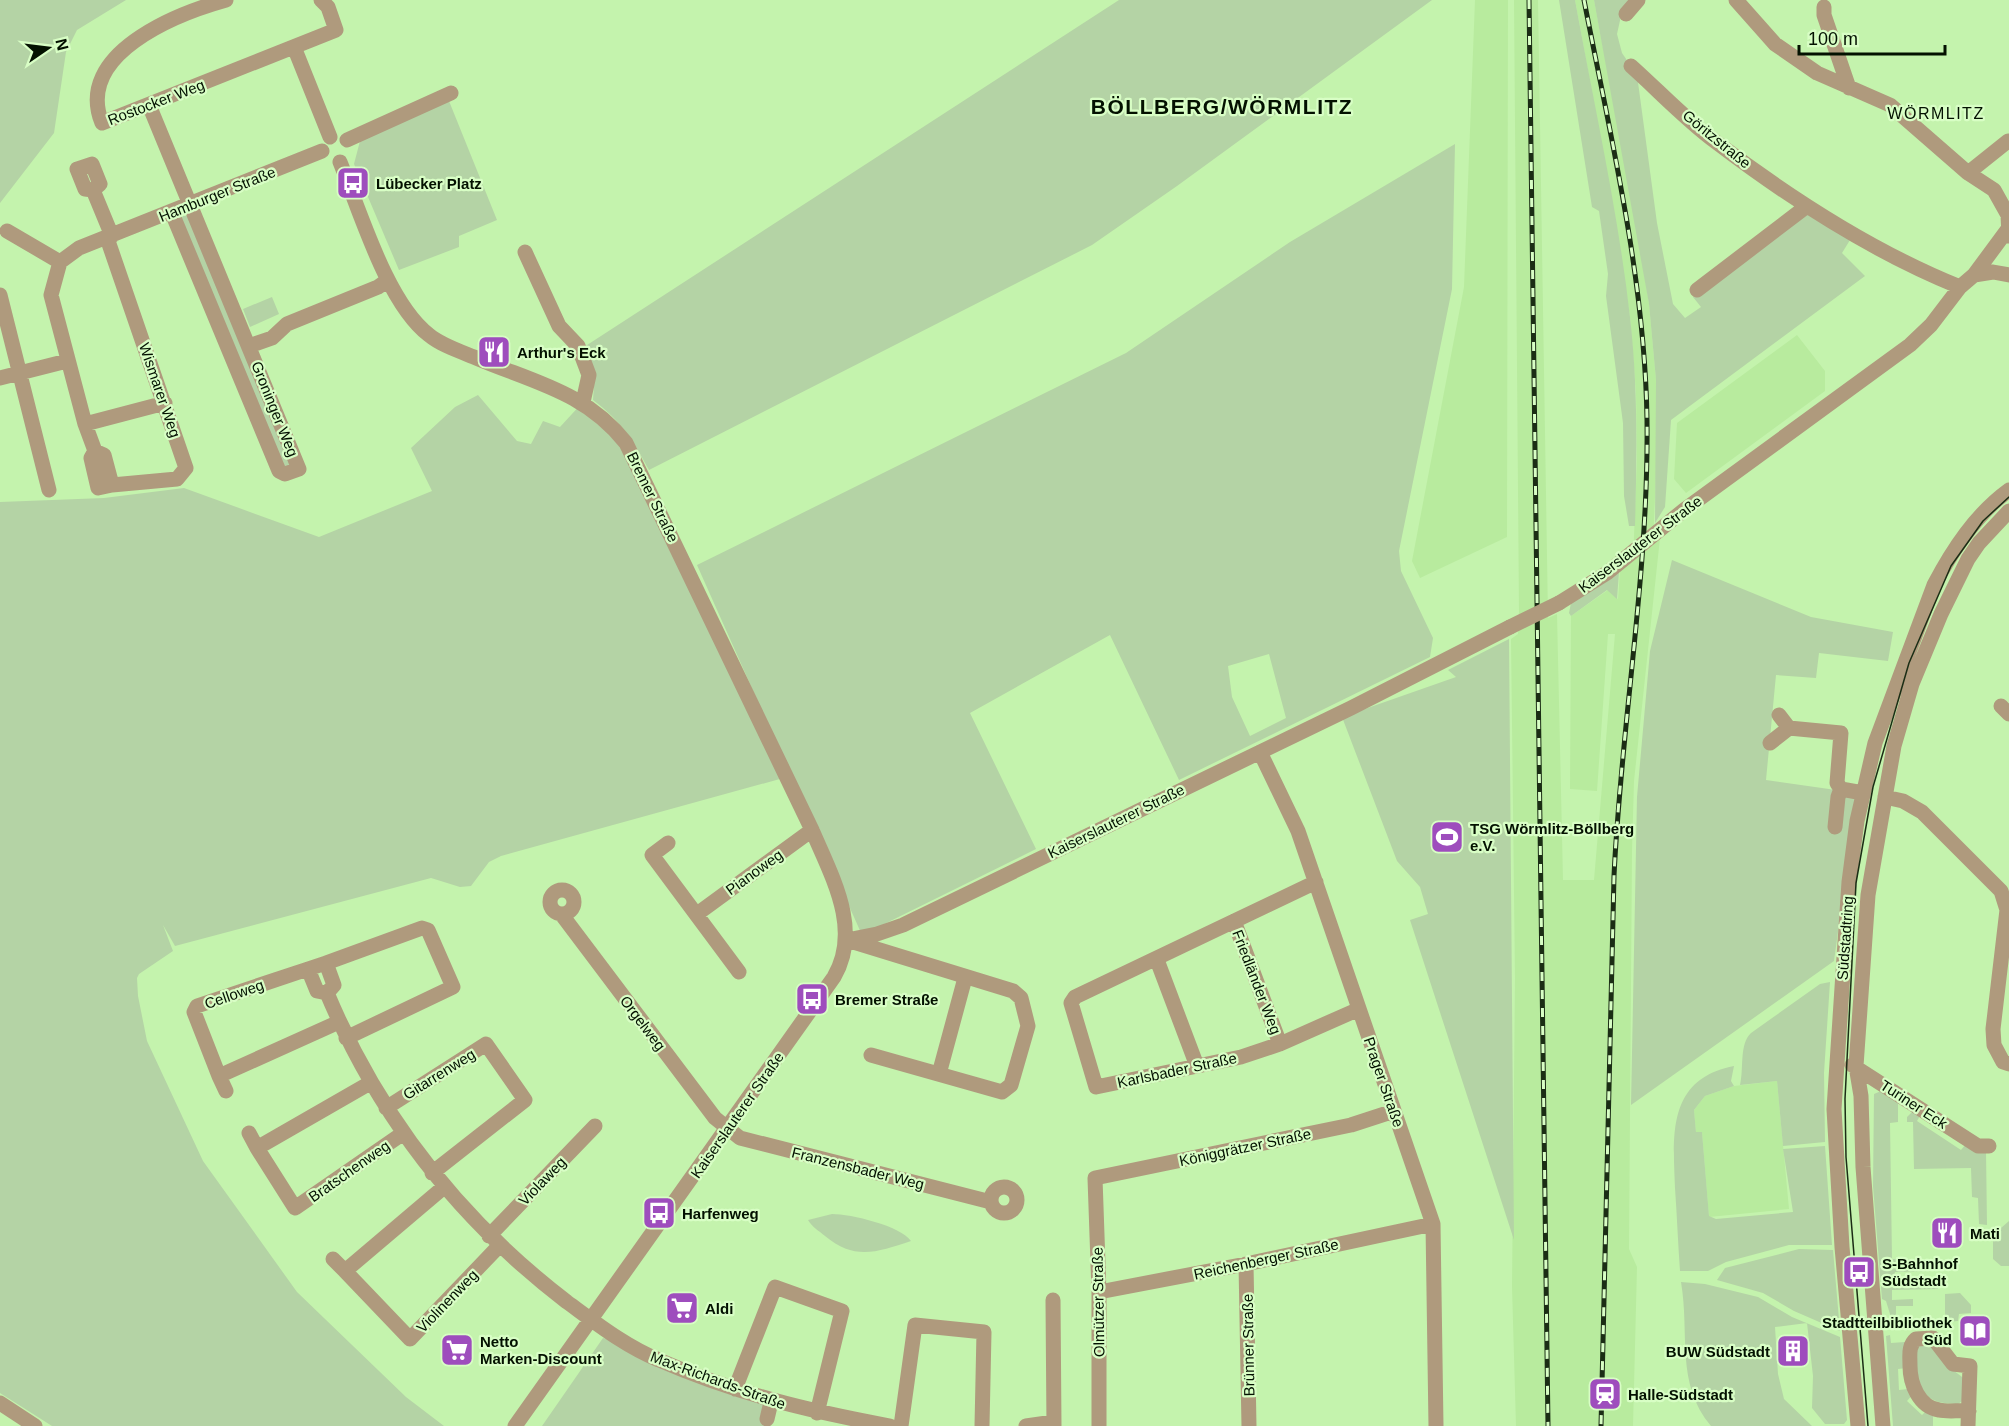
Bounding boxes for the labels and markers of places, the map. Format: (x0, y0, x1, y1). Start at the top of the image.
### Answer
bus stop icon: Lübecker Platz (335, 165, 371, 201)
place label: Lübecker Platz (376, 175, 482, 192)
restaurant icon: Arthur's Eck (476, 334, 512, 370)
place label: Arthur's Eck (517, 344, 606, 361)
sports icon: TSG Wörmlitz-Böllberg e.V. (1429, 819, 1465, 855)
place label: TSG Wörmlitz-Böllberg e.V. (1470, 820, 1634, 854)
bus stop icon: Bremer Straße (794, 981, 830, 1017)
place label: Bremer Straße (835, 991, 938, 1008)
bus stop icon: Harfenweg (641, 1195, 677, 1231)
place label: Harfenweg (682, 1205, 759, 1222)
restaurant icon: Mati (1929, 1215, 1965, 1251)
place label: Mati (1970, 1225, 2000, 1242)
bus stop icon: S-Bahnhof Südstadt (1841, 1254, 1877, 1290)
place label: S-Bahnhof Südstadt (1882, 1255, 1959, 1289)
supermarket icon: Aldi (664, 1290, 700, 1326)
place label: Aldi (705, 1300, 733, 1317)
library icon: Stadtteilbibliothek Süd (1957, 1313, 1993, 1349)
place label: Stadtteilbibliothek Süd (1822, 1314, 1953, 1348)
supermarket icon: Netto Marken-Discount (439, 1332, 475, 1368)
place label: Netto Marken-Discount (480, 1333, 602, 1367)
building icon: BUW Südstadt (1775, 1333, 1811, 1369)
place label: BUW Südstadt (1666, 1343, 1770, 1360)
station icon: Halle-Südstadt (1587, 1376, 1623, 1412)
place label: Halle-Südstadt (1628, 1386, 1733, 1403)

